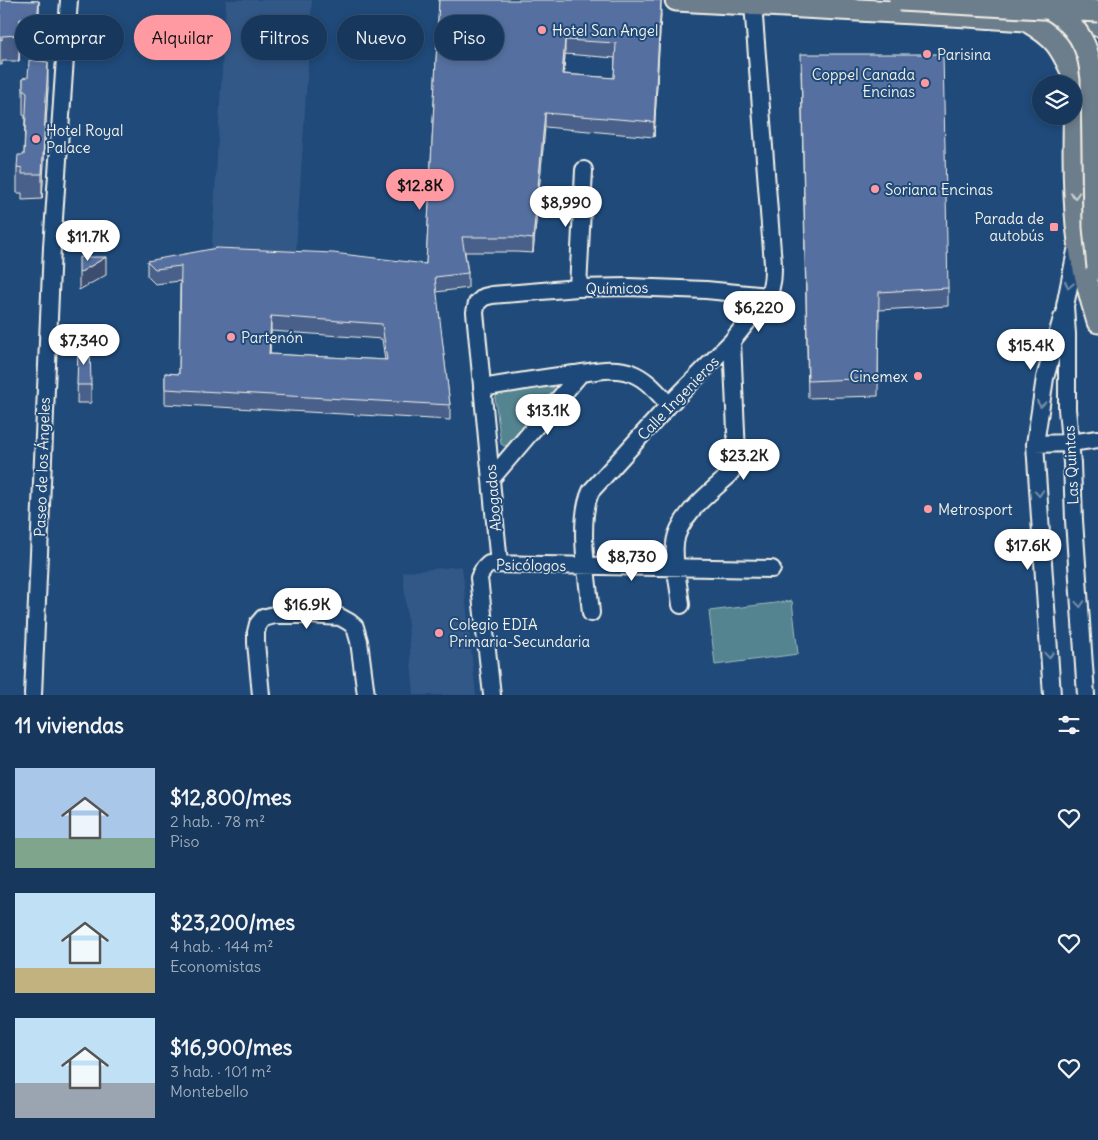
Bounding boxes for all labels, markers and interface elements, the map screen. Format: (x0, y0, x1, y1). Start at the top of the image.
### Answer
chip: Comprar (15, 15, 124, 60)
chip: Alquilar (134, 15, 231, 60)
chip: Filtros (241, 15, 327, 60)
chip: Nuevo (337, 15, 424, 60)
chip: Piso (434, 15, 504, 60)
place label: Hotel San Angel (552, 21, 658, 40)
marker: Hotel San Angel (536, 24, 548, 36)
place label: Parisina (937, 45, 992, 64)
marker: Parisina (921, 48, 933, 60)
place label: Coppel Canada Encinas (812, 65, 915, 101)
map controls (1032, 75, 1082, 125)
button: layers (1032, 75, 1082, 125)
marker: Coppel Canada Encinas (919, 77, 931, 89)
place label: Hotel Royal Palace (46, 121, 123, 157)
marker: Hotel Royal Palace (30, 133, 42, 145)
pin: $12.8K (379, 168, 461, 211)
text: $12.8K (397, 175, 443, 195)
place label: Soriana Encinas (885, 180, 993, 199)
marker: Soriana Encinas (869, 183, 881, 195)
pin: $8,990 (525, 186, 607, 228)
one-way arrow (1070, 191, 1081, 199)
text: $8,990 (541, 192, 591, 212)
place label: Parada de autobús (975, 209, 1044, 245)
pin: $11.7K (47, 220, 129, 262)
marker: Parada de autobús (1048, 221, 1060, 233)
text: $11.7K (67, 226, 109, 246)
street label: Químicos (585, 278, 649, 298)
one-way arrow (1065, 280, 1075, 289)
pin: $6,220 (718, 290, 800, 333)
text: $6,220 (734, 297, 784, 317)
pin: $7,340 (43, 324, 125, 366)
place label: Partenón (241, 328, 303, 347)
pin: $15.4K (990, 328, 1072, 371)
text: $7,340 (60, 330, 108, 350)
marker: Partenón (225, 331, 237, 343)
text: $15.4K (1008, 335, 1054, 355)
street label: Calle Ingenieros (633, 352, 723, 444)
place label: Cinemex (849, 367, 909, 386)
marker: Cinemex (912, 370, 924, 382)
pin: $13.1K (507, 394, 589, 436)
street label: Paseo de los Ángeles (30, 397, 54, 537)
text: $13.1K (527, 400, 569, 420)
one-way arrow (1036, 400, 1047, 408)
street label: Las Quintas (1059, 425, 1083, 505)
pin: $23.2K (703, 438, 785, 481)
text: $23.2K (720, 445, 768, 465)
street label: Abogados (481, 463, 505, 532)
one-way arrow (1033, 489, 1044, 497)
place label: Metrosport (938, 500, 1013, 519)
marker: Metrosport (922, 503, 934, 515)
pin: $17.6K (987, 528, 1069, 571)
text: $17.6K (1005, 535, 1051, 555)
pin: $8,730 (591, 540, 673, 582)
text: $8,730 (608, 546, 656, 566)
street label: Psicólogos (496, 555, 567, 575)
pin: $16.9K (266, 588, 348, 630)
text: $16.9K (284, 594, 330, 614)
one-way arrow (1074, 600, 1085, 608)
place label: Colegio EDIA Primaria-Secundaria (449, 615, 590, 651)
marker: Colegio EDIA Primaria-Secundaria (433, 627, 445, 639)
one-way arrow (1044, 651, 1055, 659)
icon: filters (1055, 711, 1083, 739)
text: 11 viviendas (15, 712, 124, 739)
text: $12,800/mes (170, 784, 292, 811)
icon: home (55, 788, 115, 848)
icon: heart (1055, 804, 1083, 832)
text: 2 hab. · 78 m² (170, 811, 265, 831)
text: Piso (170, 831, 199, 851)
text: $23,200/mes (170, 909, 295, 936)
icon: home (55, 913, 115, 973)
icon: heart (1055, 929, 1083, 957)
text: 4 hab. · 144 m² (170, 936, 273, 956)
text: Economistas (170, 956, 261, 976)
text: $16,900/mes (170, 1034, 292, 1061)
icon: home (55, 1038, 115, 1098)
icon: heart (1055, 1054, 1083, 1082)
text: 3 hab. · 101 m² (170, 1061, 272, 1081)
text: Montebello (170, 1081, 248, 1101)

